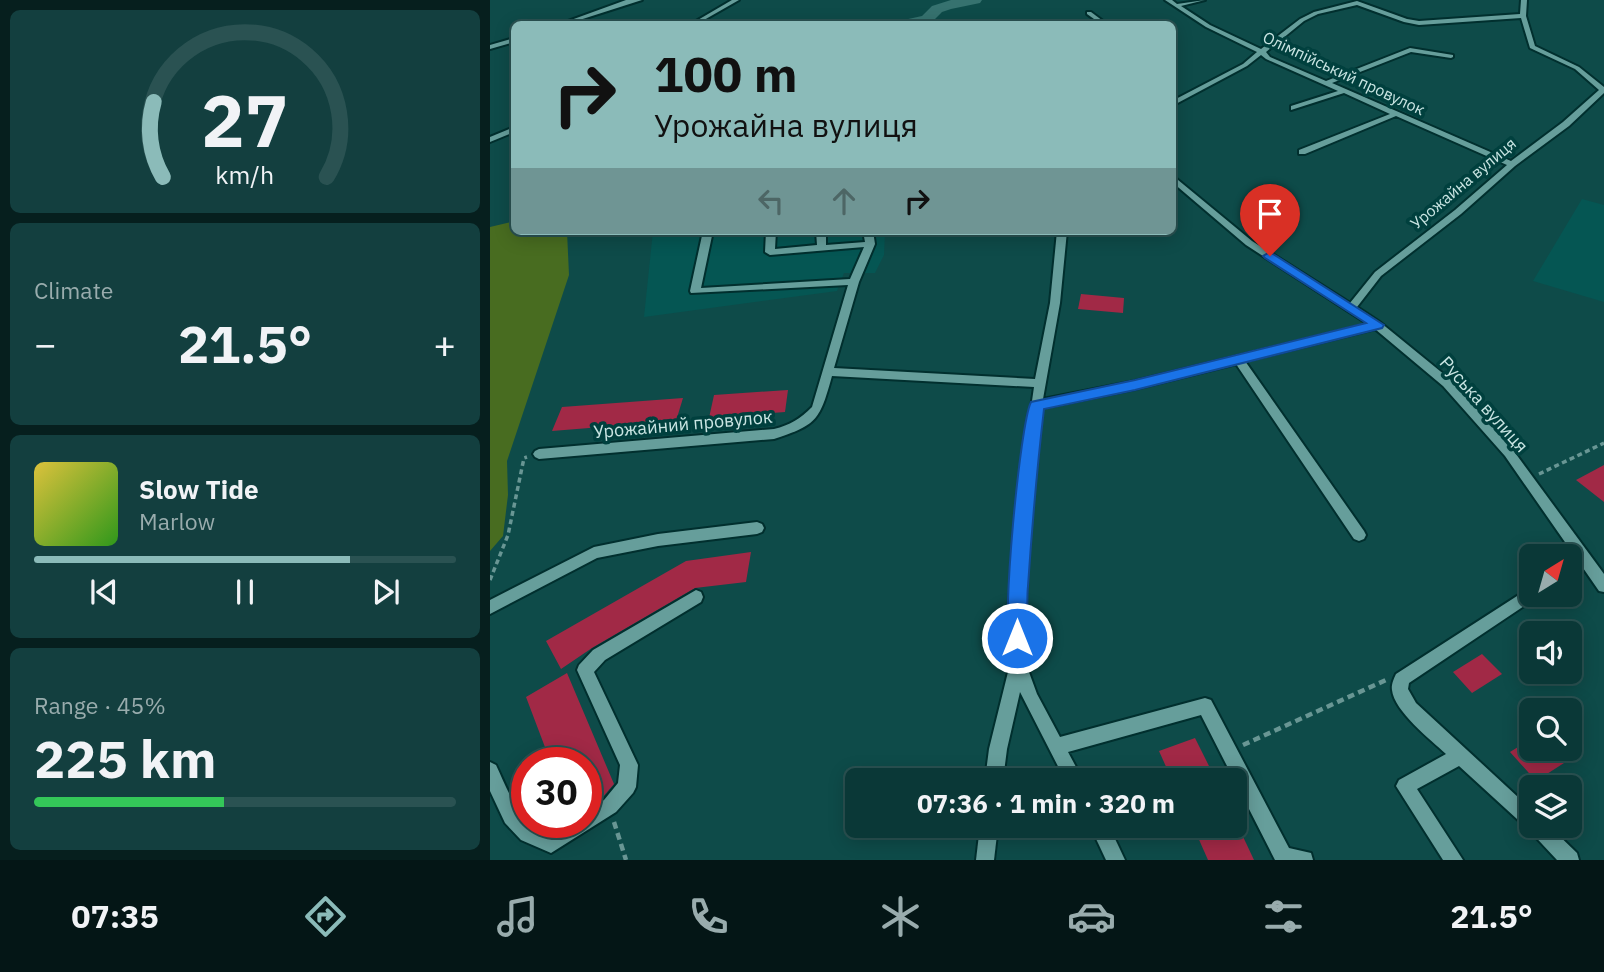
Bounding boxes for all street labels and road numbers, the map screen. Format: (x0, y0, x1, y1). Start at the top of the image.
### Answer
street label: Олімпійський провулок (1260, 27, 1428, 119)
street label: Урожайна вулиця (1406, 133, 1520, 233)
street label: Руська вулиця (1435, 351, 1533, 457)
street label: Урожайний провулок (592, 405, 774, 443)

